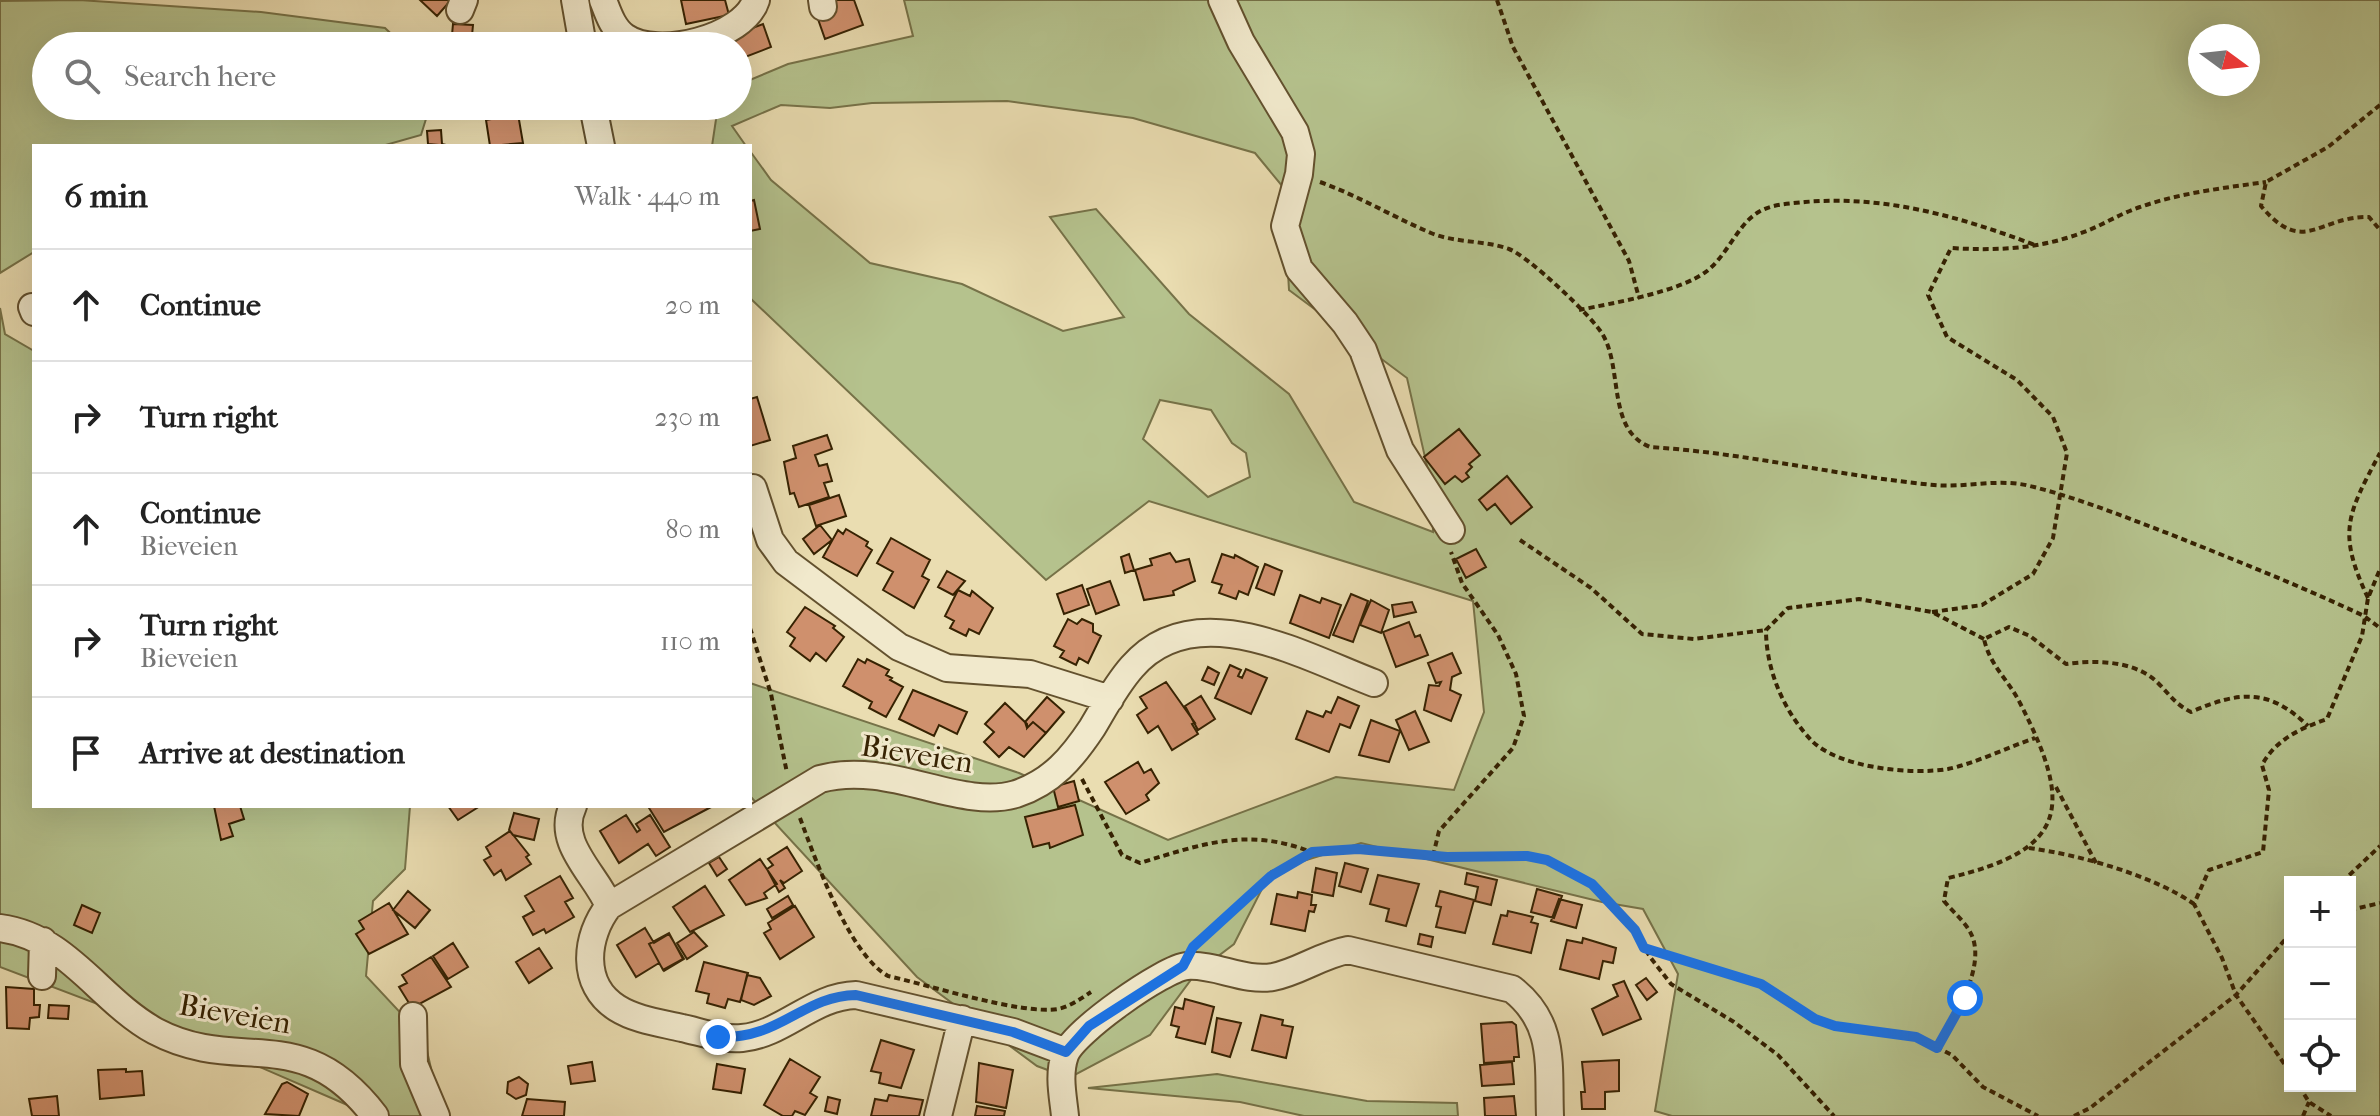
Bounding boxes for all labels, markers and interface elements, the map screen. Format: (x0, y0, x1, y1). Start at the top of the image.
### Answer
north arrow (2188, 24, 2260, 96)
search box (32, 32, 752, 120)
icon: search (60, 54, 104, 98)
text: Search here (124, 59, 276, 94)
text: 6 min (64, 176, 148, 216)
text: Walk · 440 m (575, 181, 720, 212)
icon: ahead (64, 283, 108, 327)
text: Continue (140, 288, 261, 323)
text: 20 m (665, 290, 720, 321)
icon: right (64, 395, 108, 439)
text: Turn right (140, 400, 278, 435)
text: 230 m (654, 402, 720, 433)
text: Continue (140, 496, 261, 531)
icon: ahead (64, 507, 108, 551)
text: 80 m (665, 514, 720, 545)
text: Bieveien (140, 531, 238, 562)
text: Turn right (140, 608, 278, 643)
icon: right (64, 619, 108, 663)
text: 110 m (660, 626, 720, 657)
text: Bieveien (140, 643, 238, 674)
street label: Bieveien (858, 728, 976, 781)
icon: arrive (64, 731, 108, 775)
text: Arrive at destination (140, 736, 405, 771)
map controls (2284, 876, 2356, 1092)
button: + (2284, 876, 2356, 948)
button: − (2284, 948, 2356, 1020)
route start (1947, 980, 1983, 1016)
street label: Bieveien (176, 987, 294, 1042)
route end (700, 1019, 736, 1055)
button: locate (2284, 1020, 2356, 1092)

